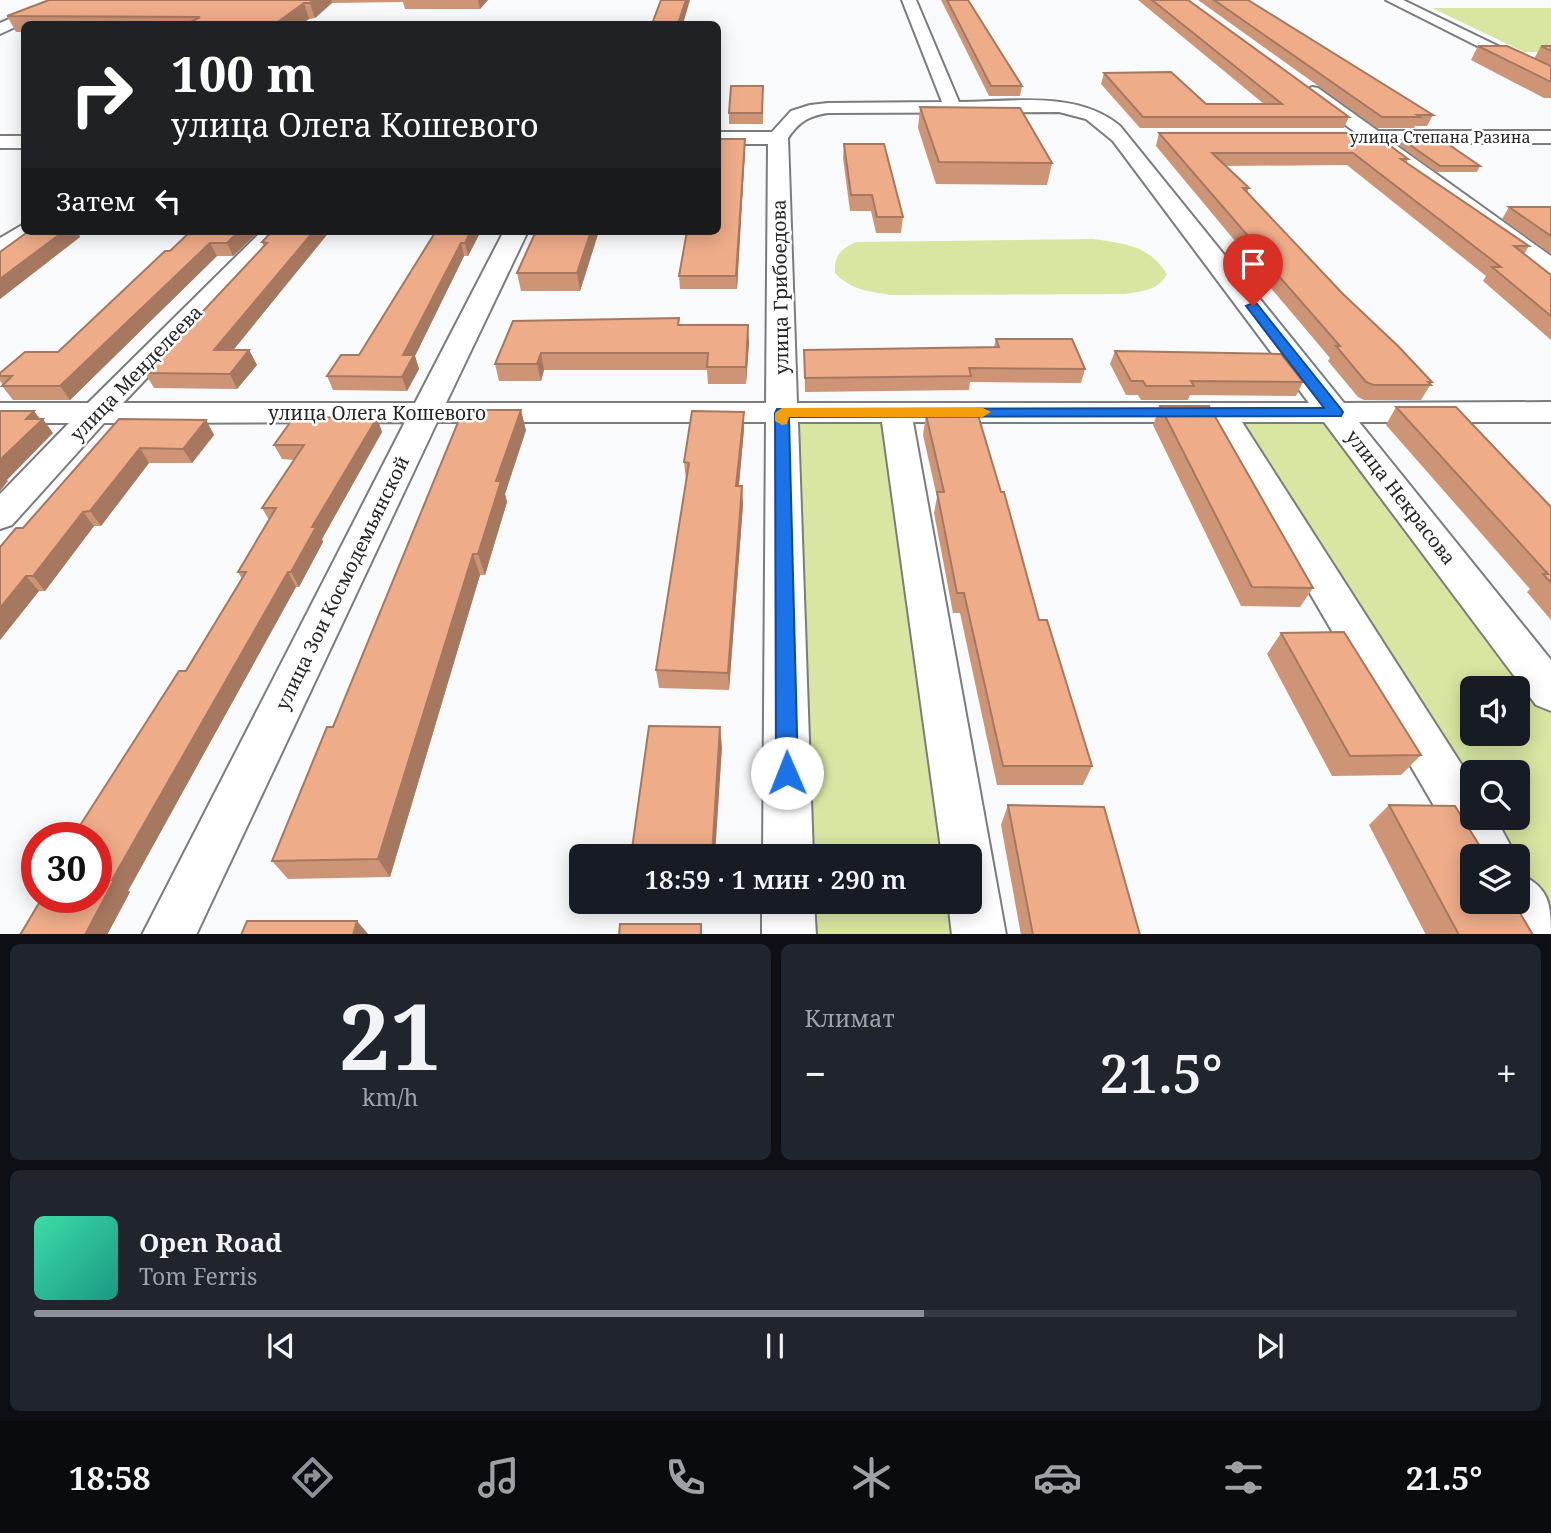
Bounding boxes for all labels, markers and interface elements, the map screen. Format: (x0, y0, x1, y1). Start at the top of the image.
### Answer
text: 100 m (171, 40, 315, 106)
icon: right (56, 49, 147, 140)
text: улица Олега Кошевого (171, 103, 539, 146)
street label: улица Степана Разина (1349, 126, 1531, 148)
icon: left (149, 182, 187, 220)
text: Затем (56, 183, 135, 219)
street label: улица Грибоедова (765, 199, 795, 375)
pin (1223, 234, 1283, 306)
icon: arrive (1234, 245, 1272, 283)
street label: улица Менделеева (64, 299, 208, 447)
street label: улица Олега Кошевого (268, 400, 486, 426)
street label: улица Некрасова (1340, 424, 1462, 570)
street label: улица Зои Космодемьянской (269, 451, 415, 714)
map controls (1460, 676, 1530, 914)
button: sound (1460, 676, 1530, 746)
position arrow (750, 736, 824, 810)
button: search (1460, 760, 1530, 830)
speed limit sign: 30 (21, 822, 112, 913)
button: layers (1460, 844, 1530, 914)
text: 18:59 · 1 мин · 290 m (644, 861, 907, 897)
text: 21 (339, 973, 442, 1097)
text: Климат (805, 1002, 895, 1034)
text: 21.5° (1100, 1037, 1223, 1108)
text: − (805, 1047, 827, 1099)
text: + (1496, 1047, 1517, 1099)
text: km/h (362, 1081, 418, 1113)
text: Open Road (139, 1224, 282, 1260)
text: Tom Ferris (139, 1260, 257, 1292)
icon: previous (262, 1327, 300, 1365)
icon: pause (756, 1327, 794, 1365)
icon: next (1251, 1327, 1289, 1365)
icon: directions (288, 1453, 337, 1502)
icon: music (474, 1453, 523, 1502)
icon: phone (661, 1453, 710, 1502)
icon: climate (847, 1453, 896, 1502)
icon: car (1033, 1453, 1082, 1502)
icon: filters (1219, 1453, 1268, 1502)
text: 18:58 (69, 1456, 151, 1499)
text: 21.5° (1406, 1456, 1482, 1499)

